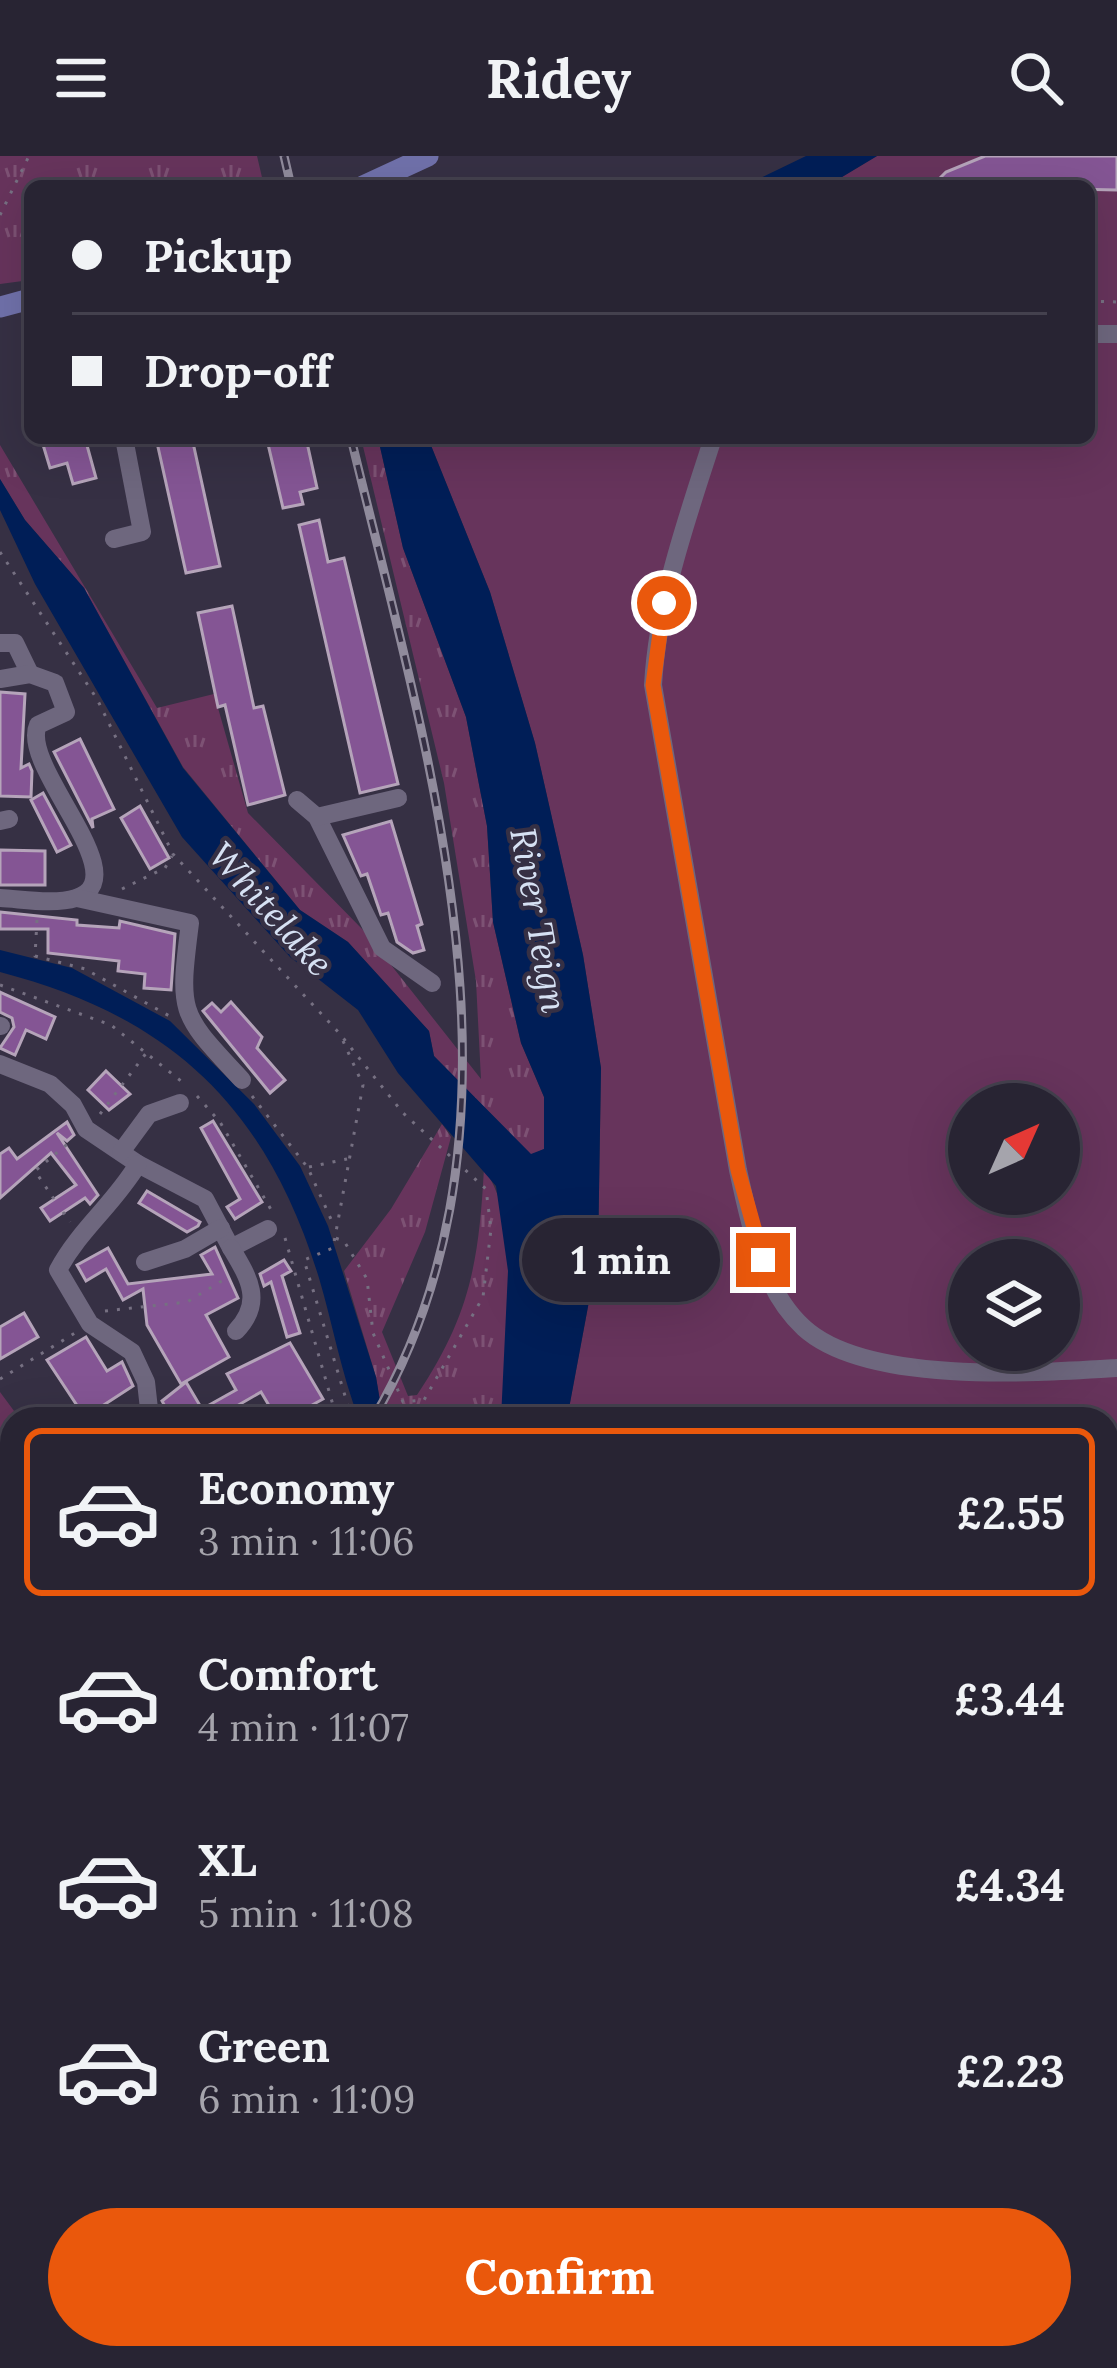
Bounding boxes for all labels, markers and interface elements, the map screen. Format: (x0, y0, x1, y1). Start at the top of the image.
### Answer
text: Ridey (486, 44, 631, 113)
icon: menu (48, 45, 114, 111)
icon: search (1003, 45, 1069, 111)
text: Pickup (144, 227, 292, 284)
text: Drop-off (144, 342, 331, 399)
route start (637, 576, 691, 630)
water label: River Teign (500, 824, 578, 1016)
water label: Whitelake (199, 832, 343, 986)
north arrow (948, 1083, 1080, 1215)
map controls (948, 1083, 1080, 1371)
callout: 1 min (523, 1218, 721, 1302)
route end (736, 1233, 790, 1287)
text: 1 min (571, 1235, 671, 1285)
button: layers (948, 1239, 1080, 1371)
icon: car (54, 1458, 162, 1566)
text: Economy (198, 1459, 394, 1516)
text: £2.55 (956, 1484, 1065, 1541)
text: 3 min · 11:06 (198, 1516, 415, 1566)
icon: car (54, 1644, 162, 1752)
text: Comfort (198, 1645, 378, 1702)
text: £3.44 (954, 1670, 1065, 1727)
text: 4 min · 11:07 (198, 1702, 409, 1752)
icon: car (54, 1830, 162, 1938)
text: XL (198, 1831, 257, 1888)
text: £4.34 (954, 1856, 1065, 1913)
text: 5 min · 11:08 (198, 1888, 414, 1938)
icon: car (54, 2016, 162, 2124)
text: Green (198, 2017, 330, 2074)
text: £2.23 (956, 2042, 1065, 2099)
text: 6 min · 11:09 (198, 2074, 415, 2124)
button: Confirm (48, 2208, 1071, 2346)

